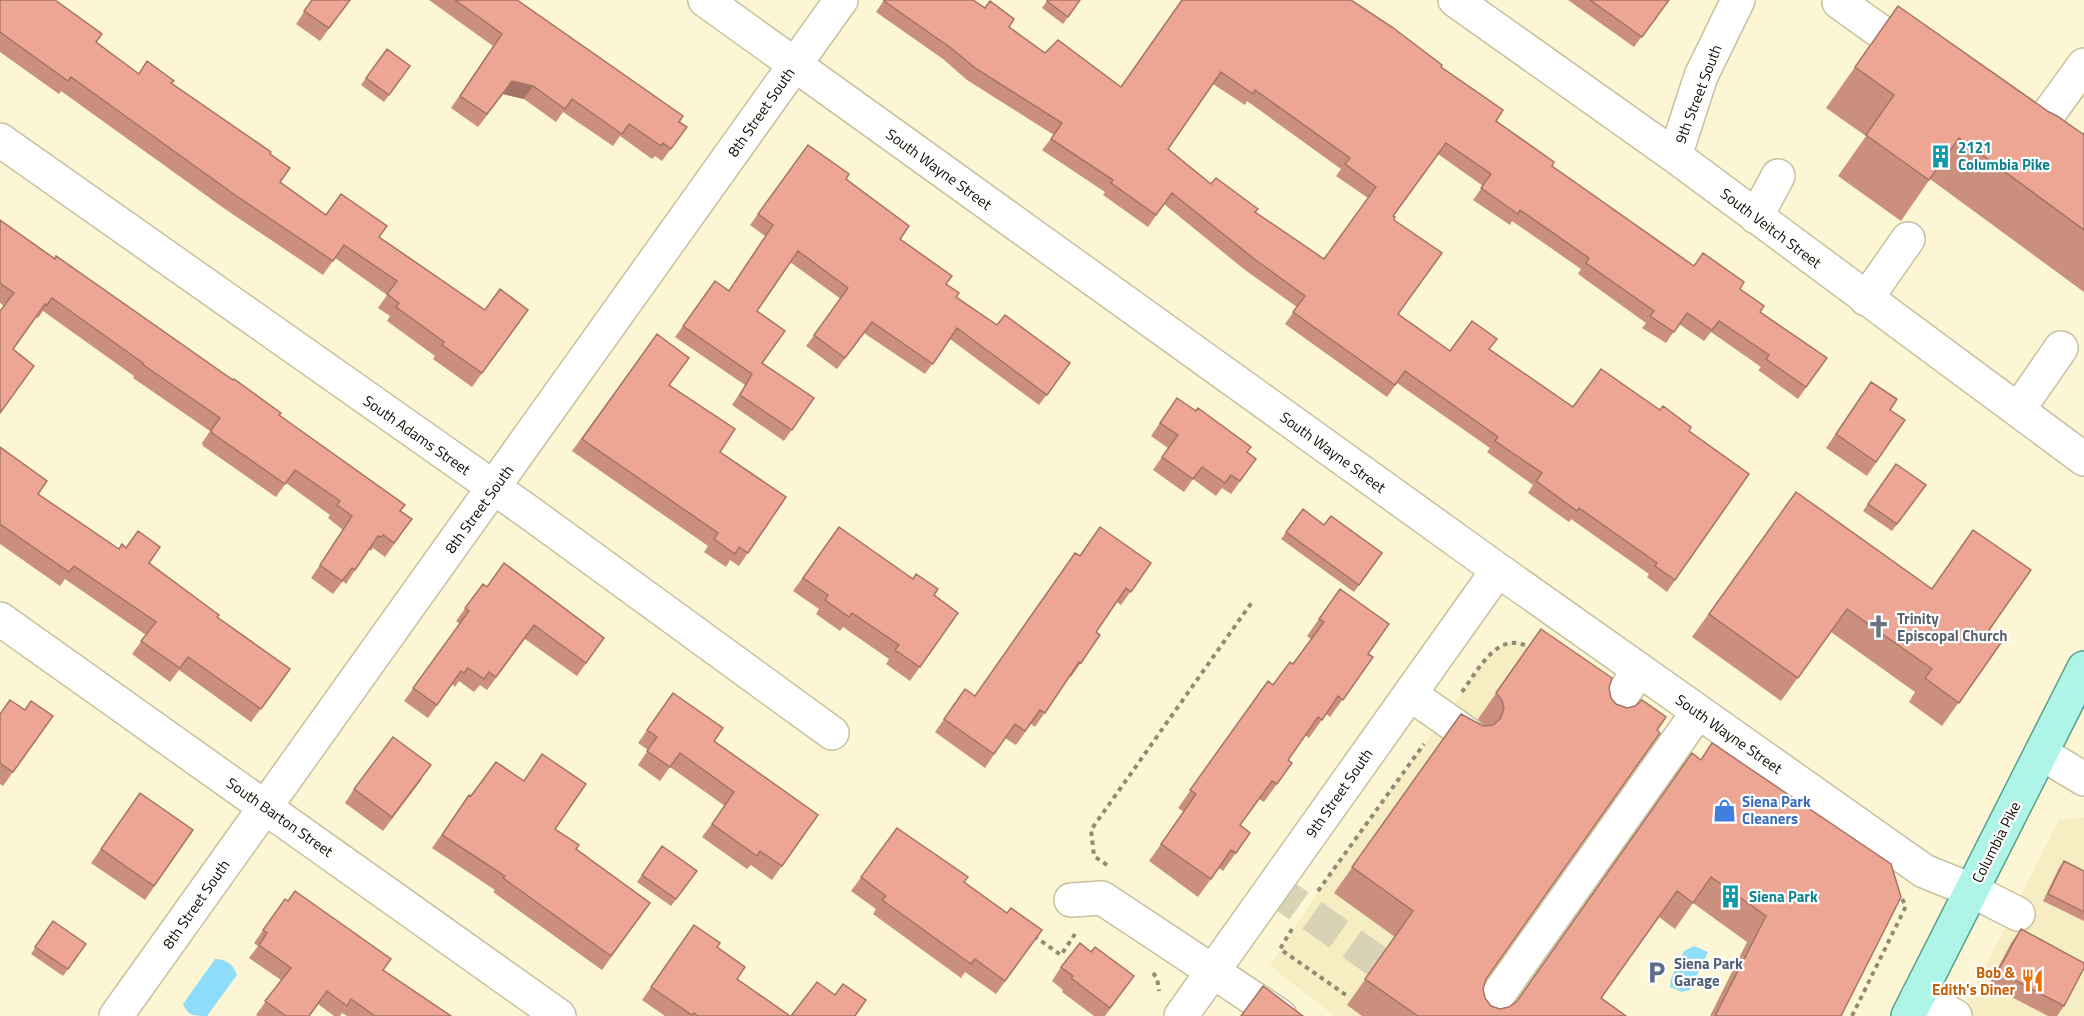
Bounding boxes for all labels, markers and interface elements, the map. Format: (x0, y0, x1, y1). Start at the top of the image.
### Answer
street label: 9th Street South (1669, 41, 1727, 147)
street label: 8th Street South (722, 63, 800, 161)
street label: South Wayne Street (881, 123, 997, 216)
place label: 2121 Columbia Pike (1958, 136, 2050, 176)
building icon: 2121 Columbia Pike (1927, 143, 1953, 169)
street label: South Veitch Street (1716, 182, 1827, 274)
street label: South Adams Street (359, 389, 476, 481)
street label: South Wayne Street (1275, 406, 1391, 499)
street label: 8th Street South (439, 460, 519, 558)
place label: Trinity Episcopal Church (1897, 607, 2008, 647)
church icon: Trinity Episcopal Church (1866, 614, 1892, 640)
street label: South Wayne Street (1671, 688, 1788, 780)
street label: 9th Street South (1300, 744, 1378, 842)
street label: South Barton Street (222, 772, 339, 863)
place label: Siena Park Cleaners (1742, 790, 1811, 830)
shop icon: Siena Park Cleaners (1711, 797, 1737, 823)
street label: Columbia Pike (1966, 797, 2026, 887)
street label: 8th Street South (157, 855, 235, 953)
building icon: Siena Park (1718, 883, 1744, 909)
place label: Siena Park (1749, 885, 1818, 908)
place label: Siena Park Garage (1674, 952, 1743, 992)
parking icon: Siena Park Garage (1643, 959, 1669, 985)
place label: Bob & Edith's Diner (1932, 961, 2015, 1001)
restaurant icon: Bob & Edith's Diner (2020, 968, 2046, 994)

